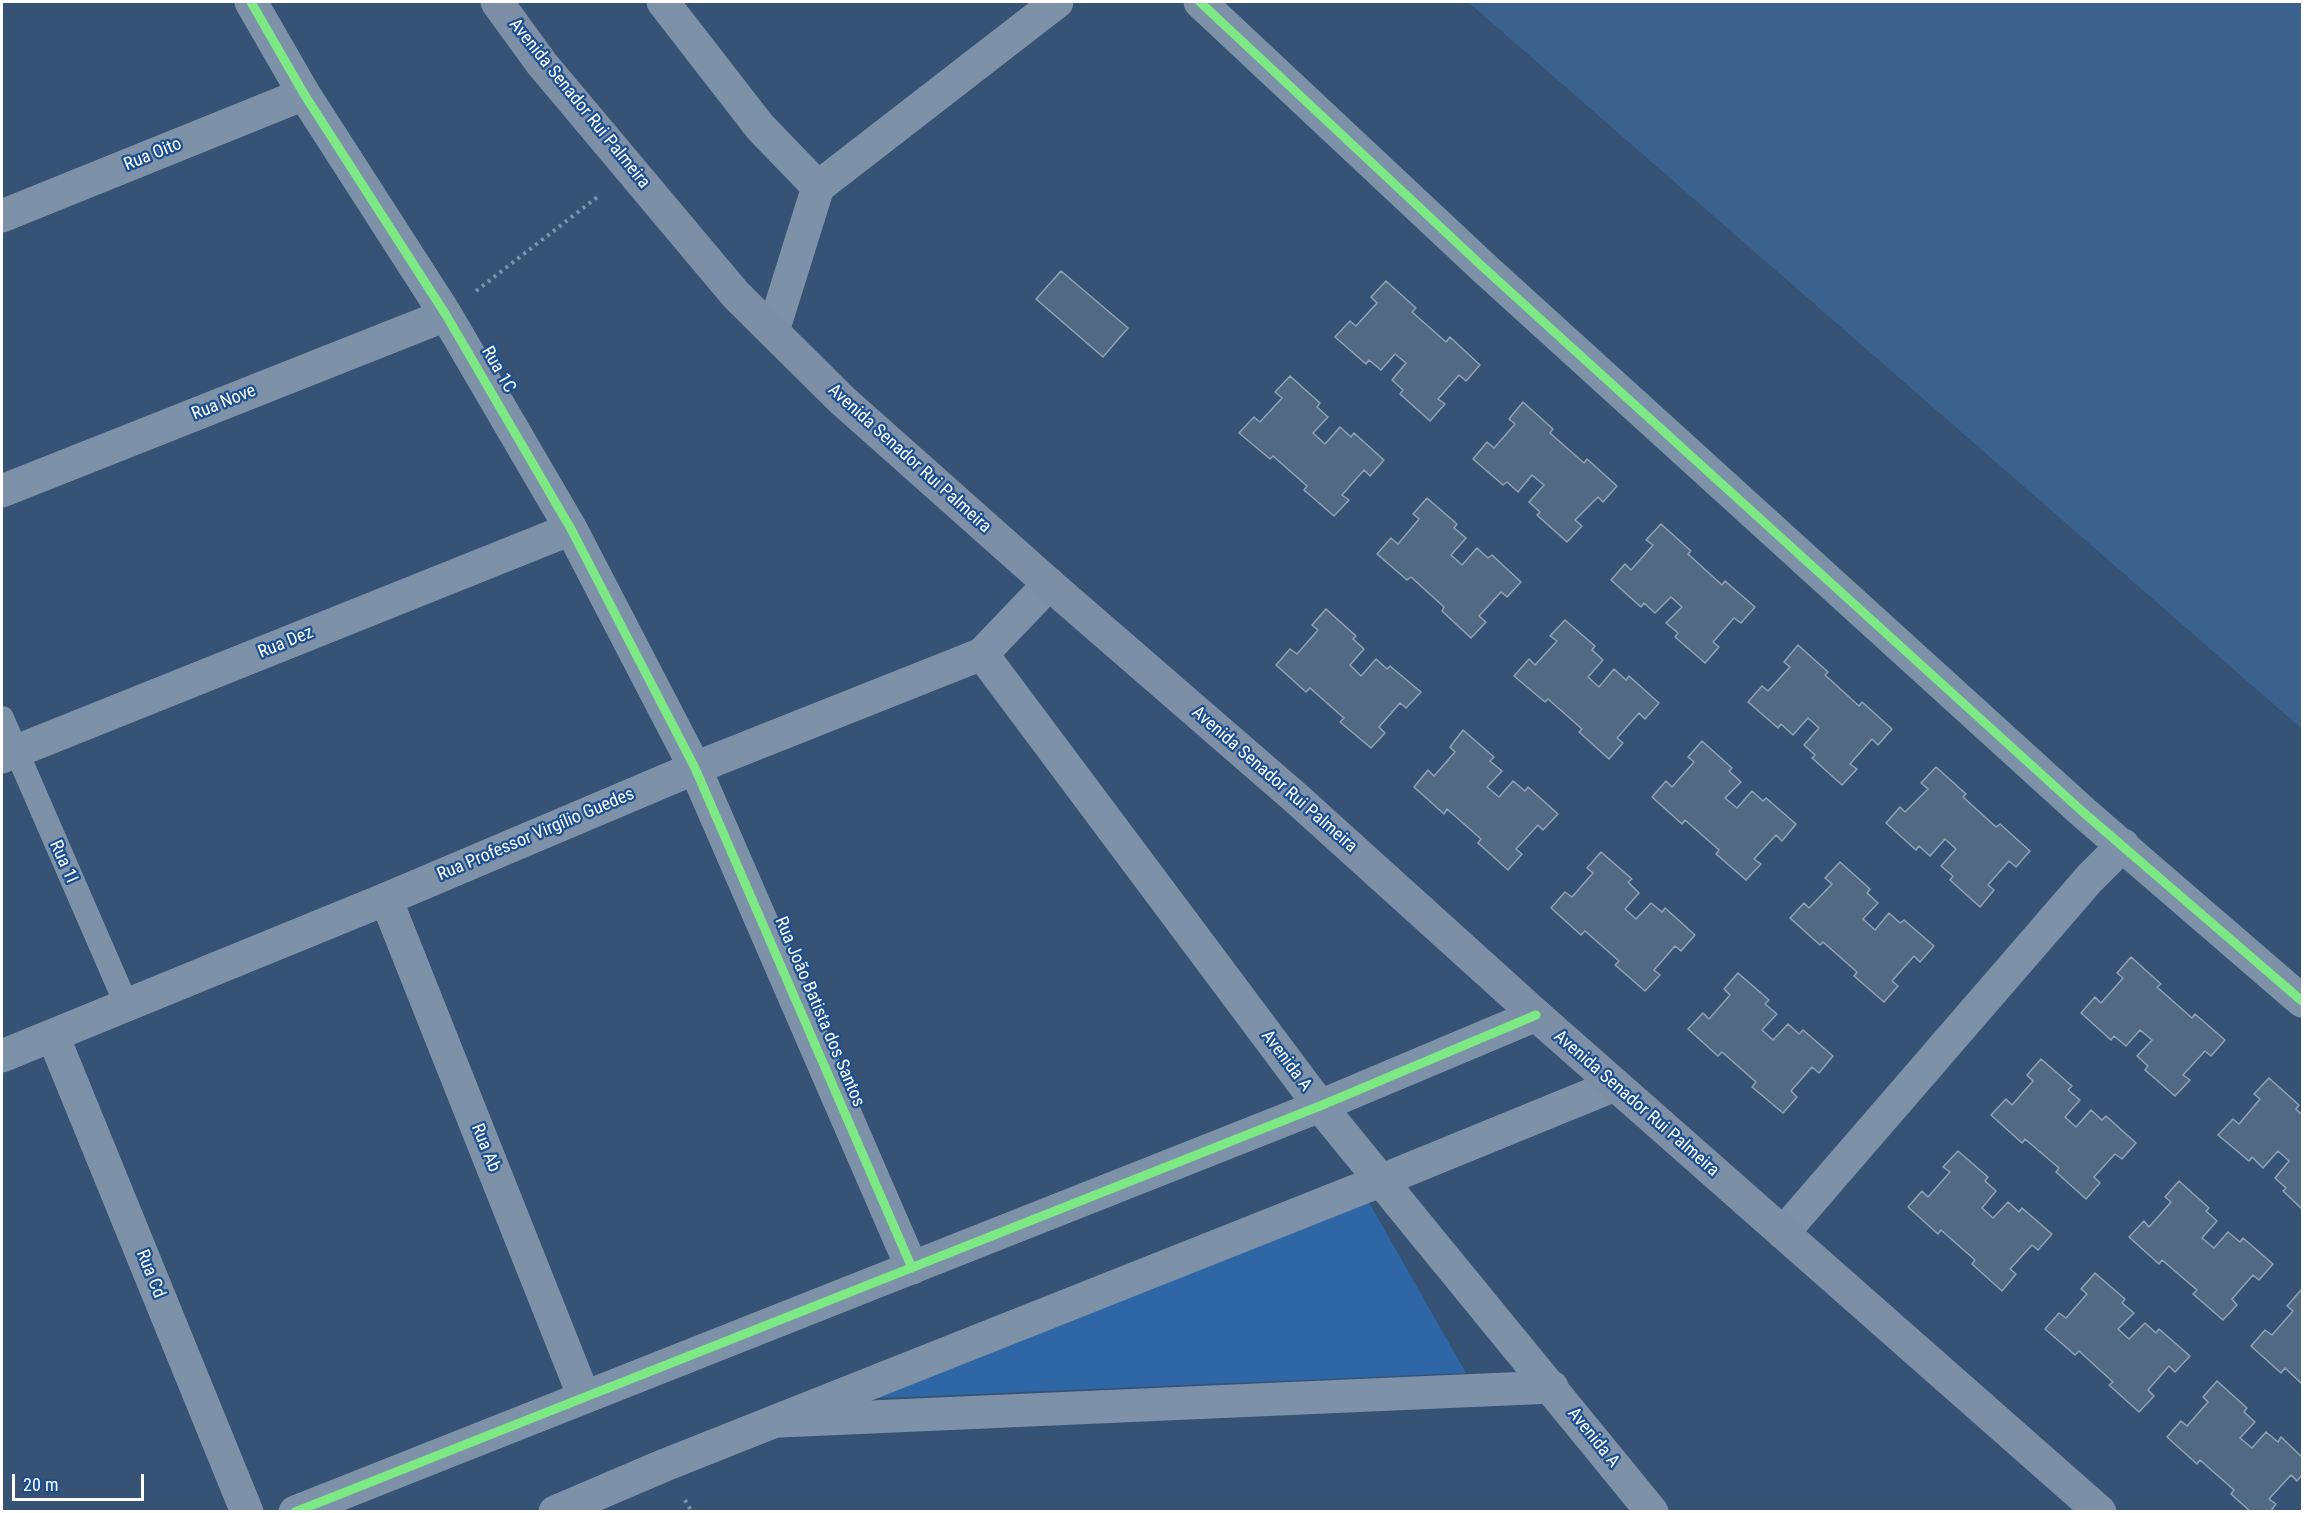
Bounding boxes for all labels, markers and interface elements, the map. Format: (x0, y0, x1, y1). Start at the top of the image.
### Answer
street label: Avenida Senador Rui Palmeira (504, 15, 654, 193)
street label: Rua Oito (121, 134, 185, 176)
street label: Rua 1C (476, 343, 520, 397)
street label: Rua Nove (189, 380, 259, 426)
street label: Avenida Senador Rui Palmeira (823, 380, 995, 538)
street label: Rua Dez (255, 622, 317, 664)
street label: Avenida Senador Rui Palmeira (1187, 702, 1361, 858)
street label: Rua Professor Virgílio Guedes (434, 784, 638, 886)
street label: Rua 1I (44, 837, 82, 887)
street label: Rua João Batista dos Santos (769, 914, 869, 1110)
street label: Avenida A (1256, 1026, 1316, 1096)
street label: Avenida Senador Rui Palmeira (1549, 1026, 1723, 1182)
street label: Rua Ab (466, 1121, 504, 1175)
street label: Rua Cd (131, 1247, 169, 1301)
street label: Avenida A (1562, 1404, 1624, 1472)
scale bar (15, 1462, 147, 1500)
text: 20 m (23, 1474, 58, 1495)

